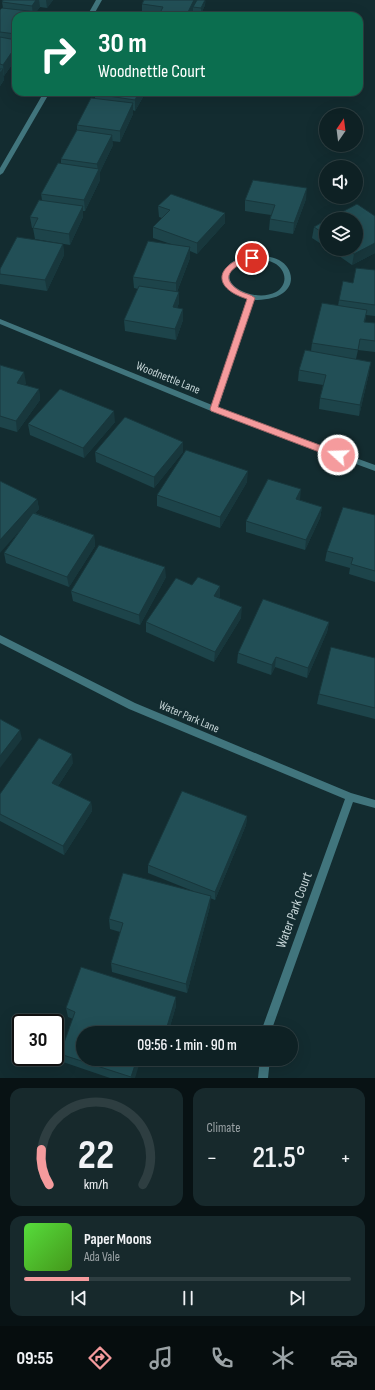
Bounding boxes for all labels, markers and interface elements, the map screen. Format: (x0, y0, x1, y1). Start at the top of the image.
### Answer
text: 30 m (98, 27, 147, 60)
icon: right (32, 28, 84, 80)
text: Woodnettle Court (98, 61, 206, 82)
north arrow (319, 108, 363, 152)
map controls (319, 108, 363, 256)
button: sound (319, 160, 363, 204)
button: layers (319, 212, 363, 256)
pin (235, 241, 269, 275)
icon: arrive (241, 247, 263, 269)
street label: Woodnettle Lane (134, 358, 202, 398)
position arrow (317, 434, 359, 476)
street label: Water Park Lane (156, 698, 222, 737)
street label: Water Park Court (272, 870, 316, 950)
speed limit sign: 30 (12, 1014, 64, 1066)
text: 09:56 · 1 min · 90 m (137, 1036, 237, 1055)
text: Climate (207, 1120, 240, 1136)
text: 22 (78, 1131, 114, 1180)
text: 21.5° (252, 1140, 305, 1176)
text: − (207, 1145, 217, 1172)
text: + (340, 1145, 351, 1172)
text: km/h (84, 1176, 109, 1193)
text: Paper Moons (84, 1230, 152, 1249)
text: Ada Vale (84, 1249, 120, 1265)
icon: previous (68, 1287, 90, 1309)
icon: pause (177, 1287, 199, 1309)
icon: next (286, 1287, 308, 1309)
icon: directions (86, 1344, 114, 1372)
icon: music (147, 1344, 175, 1372)
icon: phone (208, 1344, 236, 1372)
icon: climate (269, 1344, 297, 1372)
icon: car (330, 1344, 358, 1372)
text: 09:55 (17, 1348, 53, 1369)

